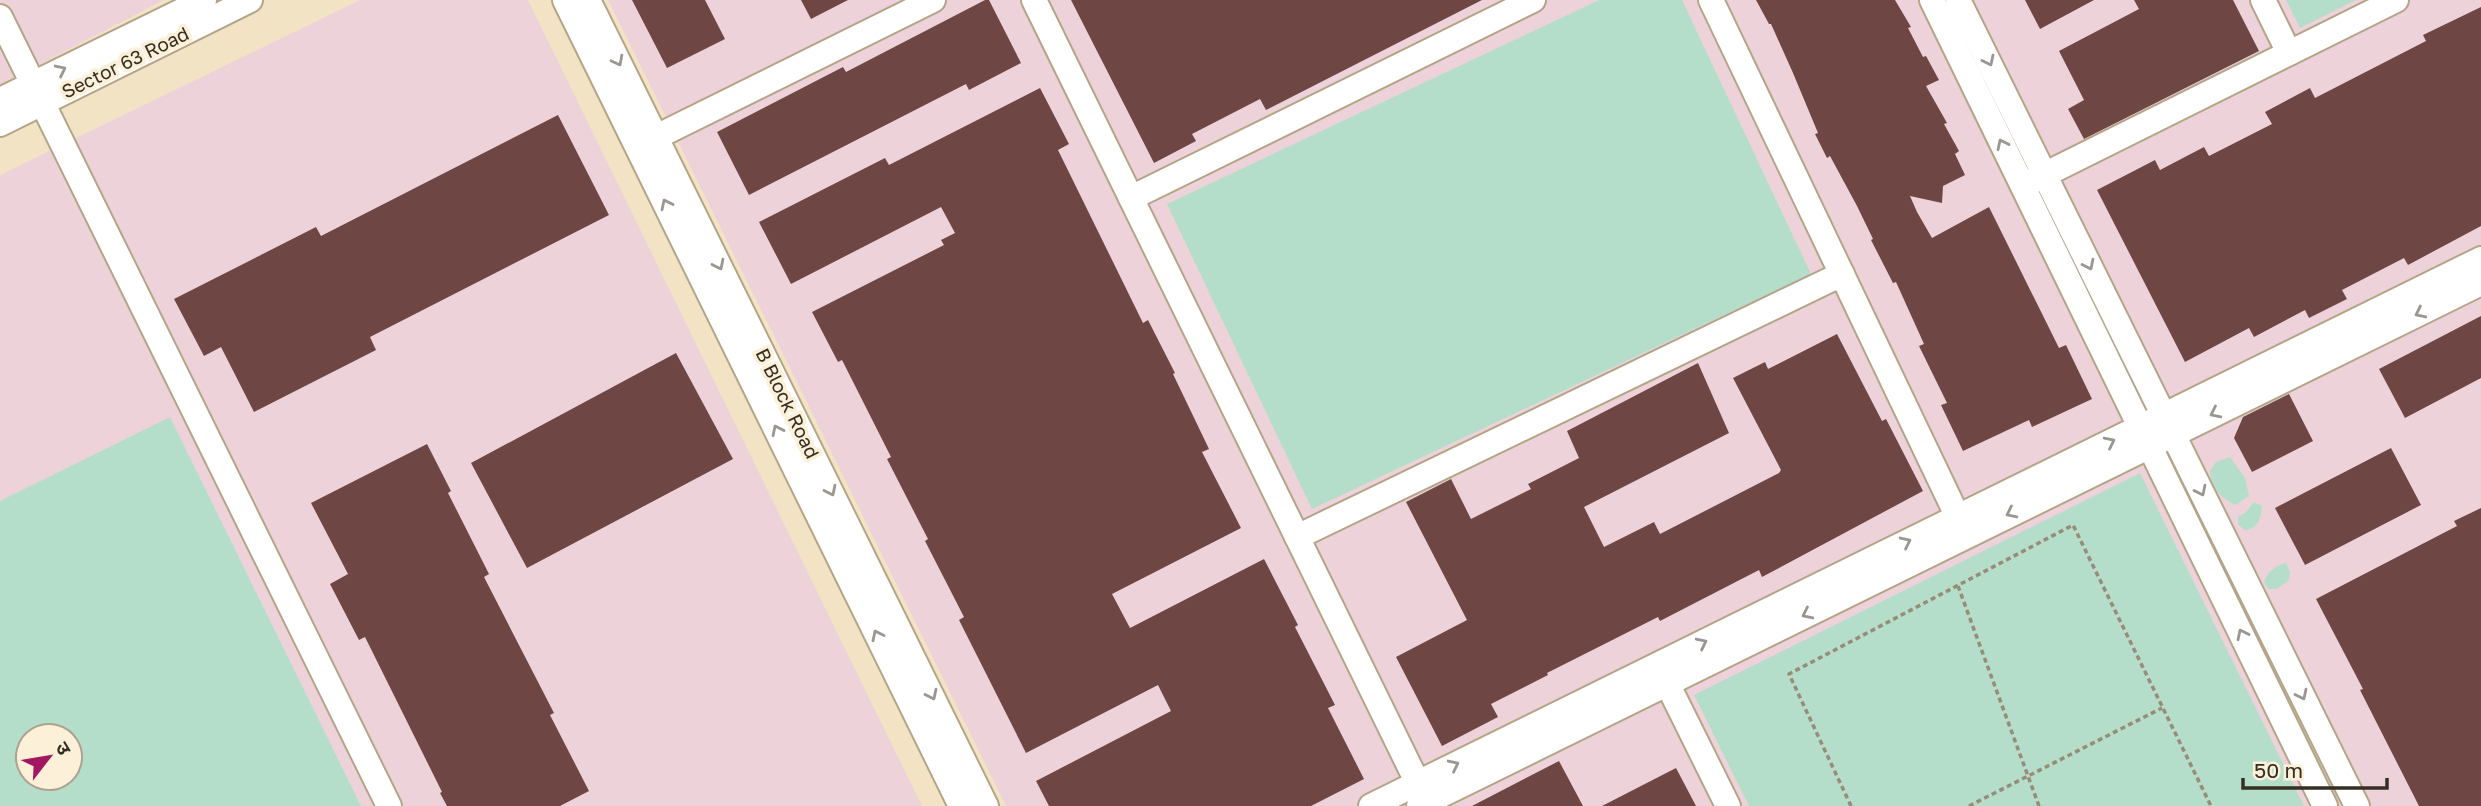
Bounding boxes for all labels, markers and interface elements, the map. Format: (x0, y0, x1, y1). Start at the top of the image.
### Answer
street label: Sector 63 Road (58, 21, 192, 103)
one-way arrow (610, 54, 624, 66)
one-way arrow (1980, 54, 1994, 66)
one-way arrow (54, 65, 66, 79)
one-way arrow (1997, 139, 2011, 151)
one-way arrow (661, 199, 675, 211)
one-way arrow (711, 258, 725, 270)
one-way arrow (2081, 258, 2095, 270)
one-way arrow (2415, 305, 2427, 319)
street label: B Block Road (751, 344, 825, 462)
one-way arrow (2210, 405, 2222, 419)
one-way arrow (772, 425, 786, 437)
one-way arrow (2103, 436, 2115, 450)
one-way arrow (822, 484, 836, 496)
one-way arrow (2193, 484, 2207, 496)
one-way arrow (2006, 505, 2018, 519)
one-way arrow (1899, 537, 1911, 551)
one-way arrow (1802, 605, 1814, 619)
one-way arrow (2236, 629, 2250, 641)
one-way arrow (872, 630, 886, 642)
one-way arrow (1695, 637, 1707, 651)
one-way arrow (923, 688, 937, 700)
one-way arrow (2293, 688, 2307, 700)
north arrow (14, 722, 84, 792)
text: उ (51, 737, 77, 759)
scale bar (2243, 746, 2386, 790)
text: 50 m (2254, 757, 2303, 783)
one-way arrow (1447, 759, 1459, 773)

